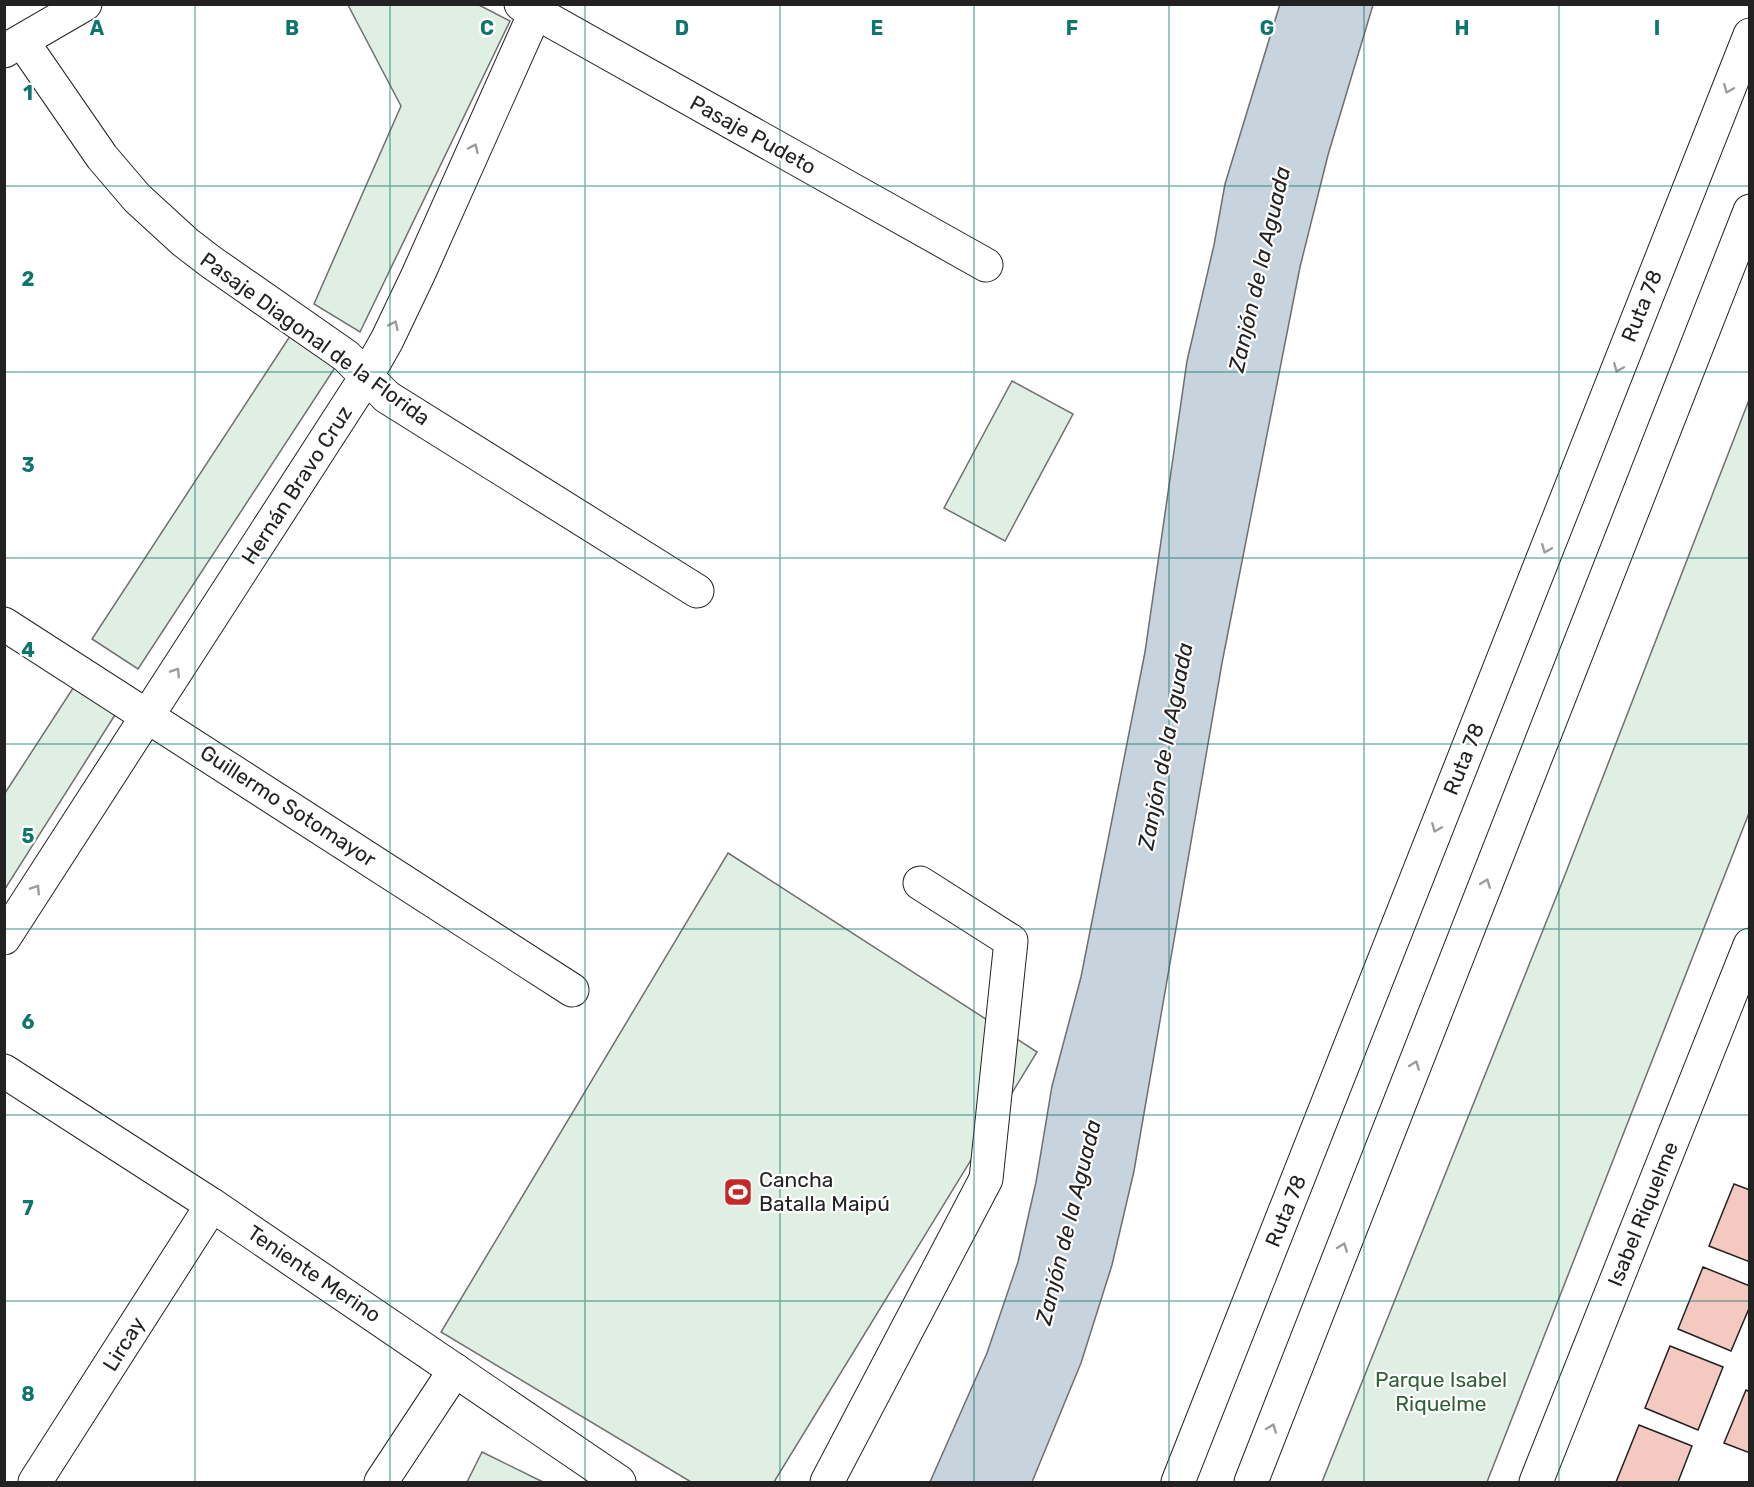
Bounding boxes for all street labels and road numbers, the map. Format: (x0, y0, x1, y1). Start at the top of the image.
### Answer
street label: Pasaje Pudeto (686, 90, 821, 179)
street label: Pasaje Diagonal de la Florida (196, 247, 435, 430)
street label: Ruta 78 (1616, 266, 1667, 345)
street label: Hernán Bravo Cruz (236, 401, 357, 569)
street label: Ruta 78 (1438, 719, 1489, 798)
street label: Guillermo Sotomayor (196, 739, 381, 872)
street label: Isabel Riquelme (1602, 1138, 1683, 1290)
street label: Ruta 78 (1260, 1171, 1311, 1250)
street label: Teniente Merino (243, 1220, 386, 1327)
street label: Lircay (97, 1312, 150, 1375)

